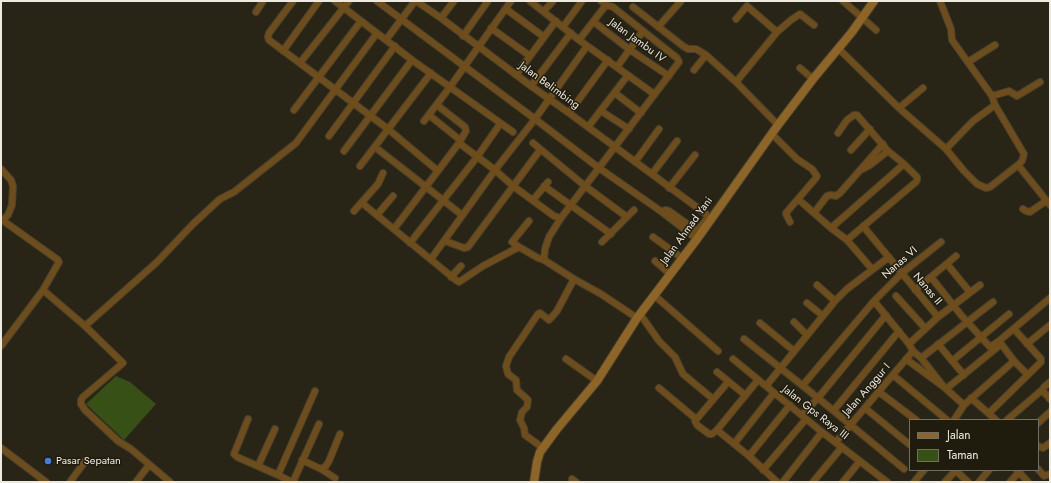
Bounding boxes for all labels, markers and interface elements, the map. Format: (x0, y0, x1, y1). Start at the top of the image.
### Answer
street label: Jalan Jambu IV (606, 16, 668, 66)
street label: Jalan Belimbing (516, 60, 582, 112)
street label: Jalan Ahmad Yani (658, 195, 716, 267)
street label: Nanas VI (880, 244, 920, 282)
street label: Nanas II (910, 270, 944, 308)
street label: Jalan Anggur I (840, 361, 894, 419)
street label: Jalan Gps Raya III (779, 383, 851, 443)
legend (909, 419, 1039, 471)
text: Jalan (947, 426, 970, 444)
text: Taman (947, 446, 979, 464)
place label: Pasar Sepatan (56, 454, 121, 468)
marker: Pasar Sepatan (43, 456, 53, 466)

